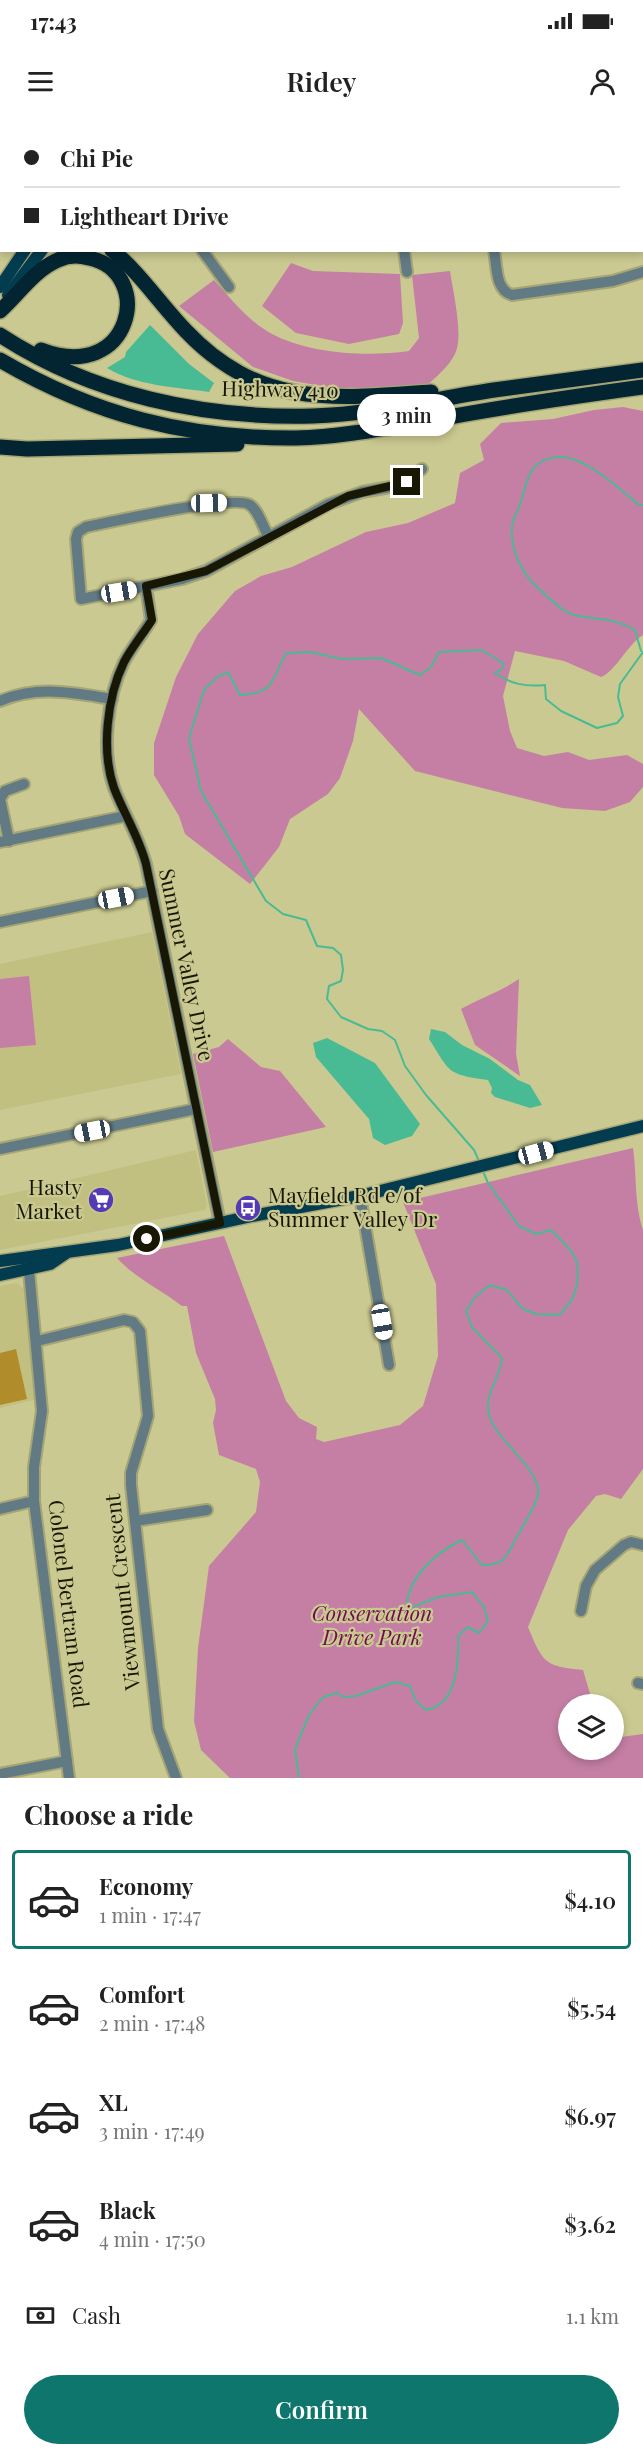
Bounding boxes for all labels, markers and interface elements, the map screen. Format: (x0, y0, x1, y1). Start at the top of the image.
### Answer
text: 17:43 (30, 6, 77, 36)
text: Ridey (287, 63, 356, 99)
icon: menu (24, 65, 57, 98)
icon: person (586, 65, 619, 98)
text: Chi Pie (60, 143, 133, 173)
text: Lightheart Drive (60, 201, 229, 231)
street label: Highway 410 (221, 373, 339, 403)
callout: 3 min (358, 395, 456, 437)
text: 3 min (381, 401, 432, 428)
route end (393, 468, 420, 495)
car (191, 494, 227, 512)
car (100, 580, 138, 604)
street label: Summer Valley Drive (154, 866, 222, 1063)
car (97, 886, 135, 910)
car (73, 1119, 111, 1143)
car (516, 1140, 556, 1166)
place label: Hasty Market (15, 1172, 83, 1224)
place label: Mayfield Rd e/of Summer Valley Dr (268, 1180, 438, 1232)
supermarket icon: Hasty Market (86, 1185, 116, 1215)
bus stop icon: Mayfield Rd e/of Summer Valley Dr (233, 1193, 263, 1223)
route start (133, 1225, 160, 1252)
car (370, 1303, 394, 1341)
street label: Viewmount Crescent (97, 1492, 145, 1693)
street label: Colonel Bertram Road (43, 1498, 97, 1709)
park label: Conservation Drive Park (312, 1598, 432, 1650)
map controls (558, 1694, 624, 1760)
button: layers (558, 1694, 624, 1760)
text: Choose a ride (24, 1796, 193, 1832)
text: Economy (99, 1871, 193, 1901)
icon: car (27, 1873, 81, 1927)
text: $4.10 (564, 1885, 616, 1915)
text: 1 min · 17:47 (99, 1901, 201, 1928)
text: Comfort (99, 1979, 185, 2009)
icon: car (27, 1981, 81, 2035)
text: $5.54 (567, 1993, 616, 2023)
text: 2 min · 17:48 (99, 2009, 205, 2036)
text: XL (99, 2087, 128, 2117)
icon: car (27, 2089, 81, 2143)
text: $6.97 (565, 2101, 616, 2131)
text: 3 min · 17:49 (99, 2117, 205, 2144)
text: Black (99, 2195, 156, 2225)
icon: car (27, 2197, 81, 2251)
text: $3.62 (564, 2209, 616, 2239)
text: 4 min · 17:50 (99, 2225, 206, 2252)
icon: cash (24, 2299, 57, 2332)
text: Cash (72, 2300, 121, 2330)
text: 1.1 km (566, 2302, 619, 2329)
button: Confirm (24, 2375, 619, 2444)

